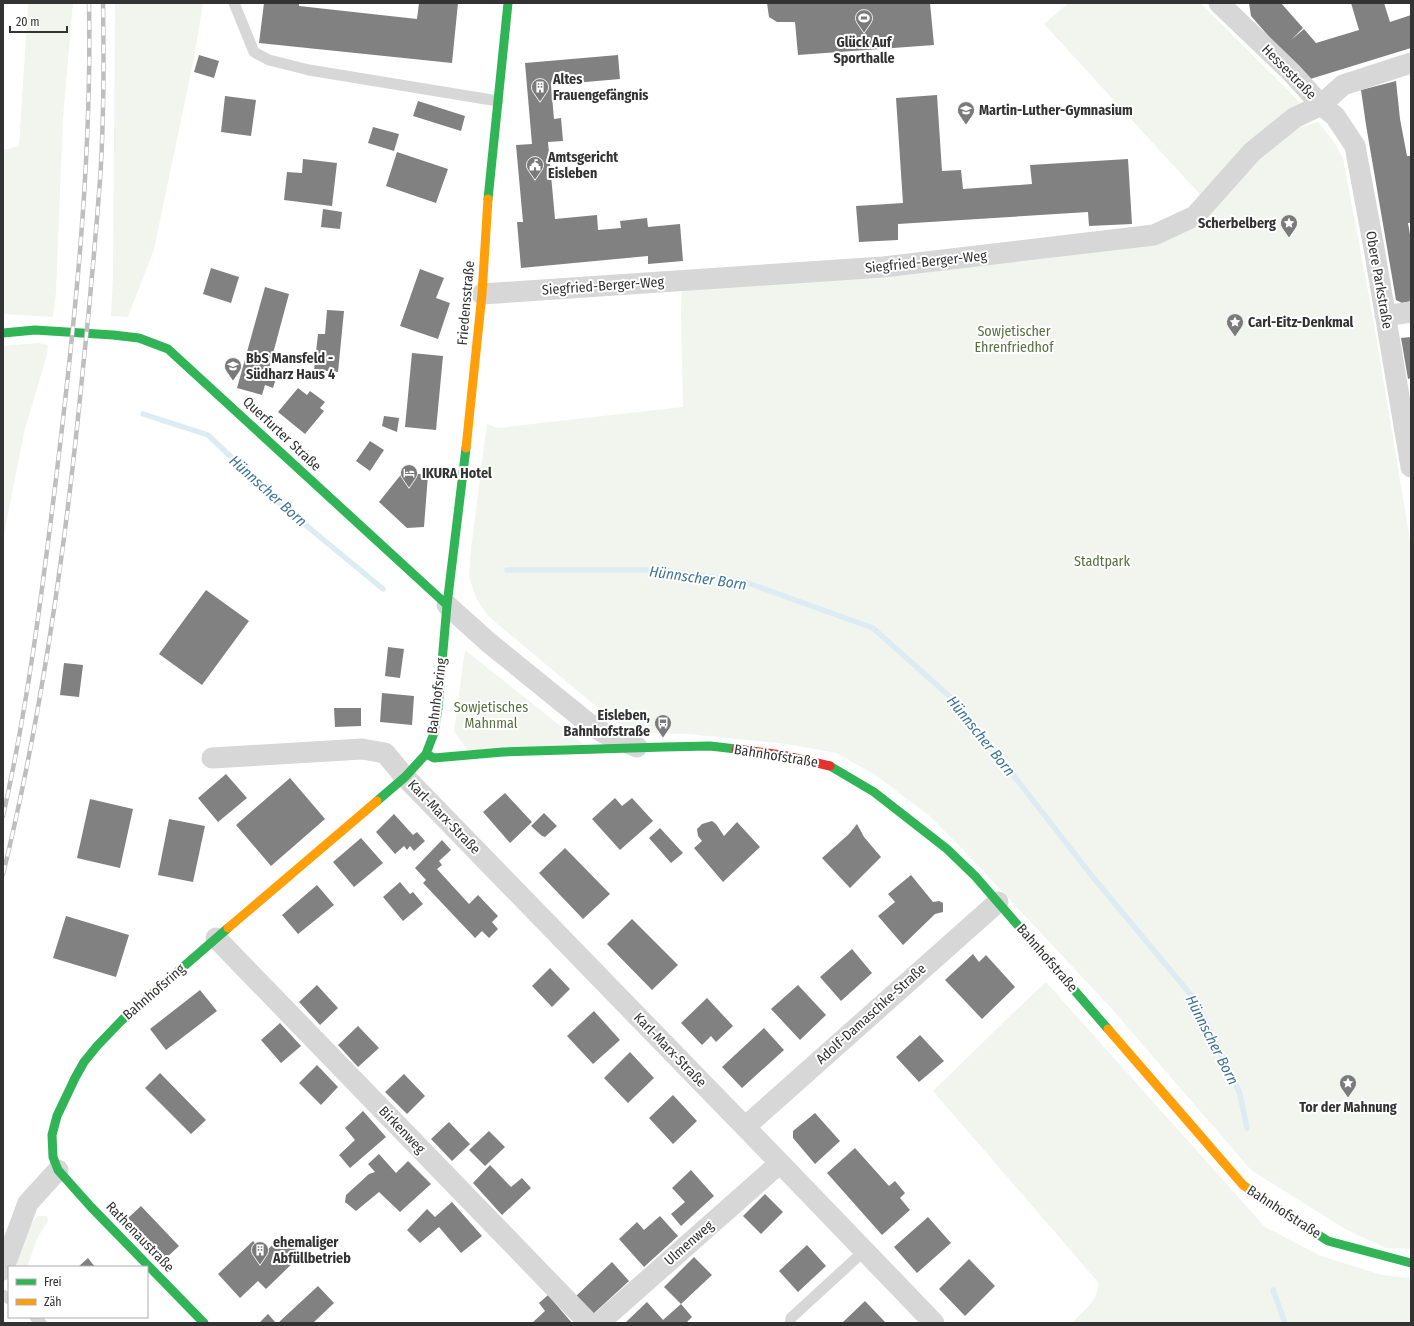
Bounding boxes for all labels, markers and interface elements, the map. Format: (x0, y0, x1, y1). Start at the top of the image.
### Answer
scale bar (10, 8, 67, 34)
sports icon: Glück Auf Sporthalle (854, 8, 874, 33)
text: 20 m (16, 15, 40, 29)
place label: Glück Auf Sporthalle (833, 34, 895, 67)
street label: Hessestraße (1258, 41, 1320, 103)
place label: Altes Frauengefängnis (552, 71, 648, 104)
building icon: Altes Frauengefängnis (530, 77, 550, 102)
school or university icon: Martin-Luther-Gymnasium (956, 100, 976, 125)
place label: Martin-Luther-Gymnasium (979, 102, 1133, 119)
place label: Amtsgericht Eisleben (547, 149, 619, 182)
public building icon: Amtsgericht Eisleben (525, 155, 545, 180)
place icon: Scherbelberg (1279, 213, 1299, 238)
place label: Scherbelberg (1198, 215, 1276, 232)
street label: Obere Parkstraße (1362, 230, 1396, 330)
street label: Siegfried-Berger-Weg (864, 247, 988, 277)
street label: Friedensstraße (454, 260, 478, 346)
street label: Siegfried-Berger-Weg (541, 273, 665, 299)
place icon: Carl-Eitz-Denkmal (1225, 312, 1245, 337)
place label: Carl-Eitz-Denkmal (1248, 314, 1354, 331)
park label: Sowjetischer Ehrenfriedhof (975, 323, 1055, 356)
place label: BbS Mansfeld - Südharz Haus 4 (246, 350, 335, 383)
school or university icon: BbS Mansfeld - Südharz Haus 4 (223, 356, 243, 381)
street label: Querfurter Straße (239, 393, 325, 475)
water label: Hünnscher Born (226, 452, 310, 530)
hotel icon: IKURA Hotel (399, 463, 419, 488)
place label: IKURA Hotel (422, 465, 492, 482)
park label: Stadtpark (1074, 553, 1130, 570)
water label: Hünnscher Born (648, 562, 748, 594)
street label: Bahnhofsring (424, 657, 450, 735)
water label: Hünnscher Born (943, 692, 1019, 780)
park label: Sowjetisches Mahnmal (454, 699, 528, 732)
place label: Eisleben, Bahnhofstraße (564, 707, 650, 740)
bus stop icon: Eisleben, Bahnhofstraße (653, 713, 673, 738)
street label: Bahnhofstraße (733, 741, 819, 771)
street label: Karl-Marx-Straße (404, 776, 484, 858)
street label: Bahnhofstraße (1013, 921, 1081, 996)
street label: Bahnhofsring (120, 960, 189, 1024)
street label: Adolf-Damaschke-Straße (813, 960, 930, 1068)
water label: Hünnscher Born (1182, 992, 1242, 1088)
street label: Karl-Marx-Straße (630, 1009, 710, 1091)
place icon: Tor der Mahnung (1338, 1073, 1358, 1098)
place label: Tor der Mahnung (1299, 1099, 1397, 1116)
street label: Birkenweg (375, 1103, 429, 1158)
street label: Bahnhofstraße (1244, 1182, 1324, 1242)
street label: Rathenaustraße (102, 1198, 178, 1276)
street label: Ulmenweg (661, 1217, 717, 1269)
place label: ehemaliger Abfüllbetrieb (272, 1234, 351, 1267)
building icon: ehemaliger Abfüllbetrieb (250, 1240, 270, 1265)
legend (8, 1266, 148, 1318)
text: Frei (44, 1275, 62, 1289)
text: Zäh (44, 1295, 62, 1309)

